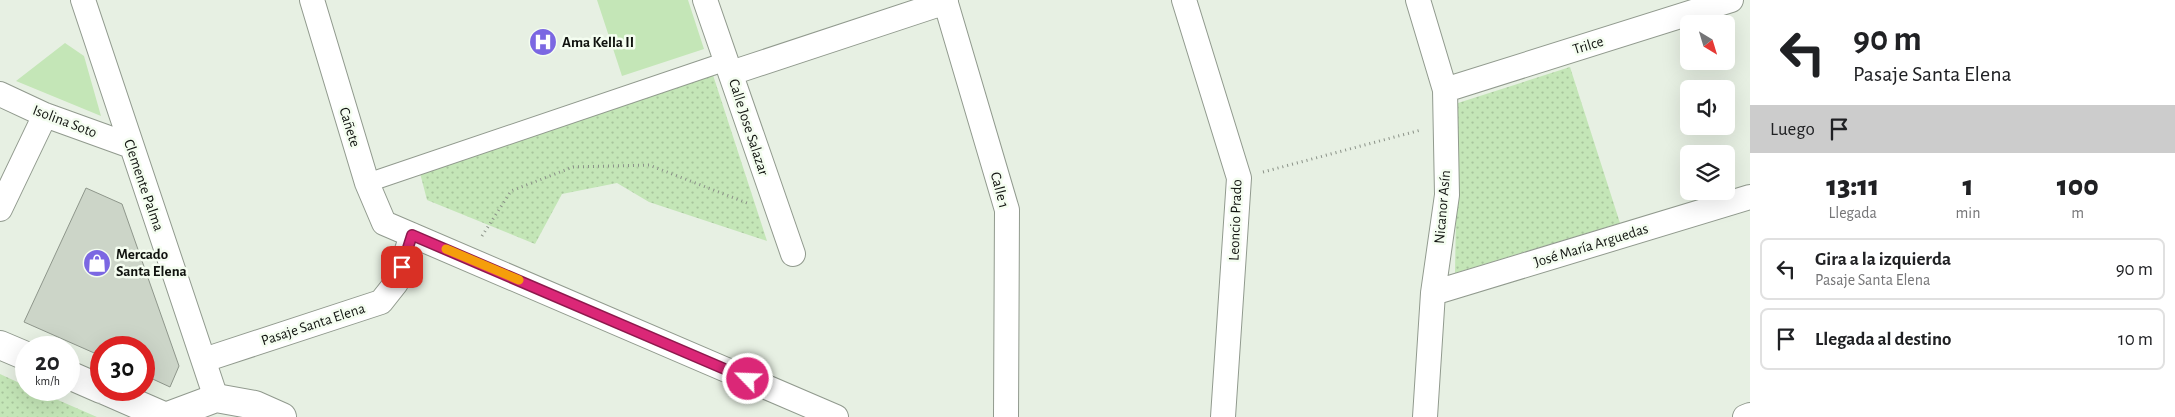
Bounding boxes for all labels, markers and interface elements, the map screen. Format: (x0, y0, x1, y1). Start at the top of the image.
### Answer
north arrow (1680, 15, 1735, 70)
map controls (1680, 15, 1735, 200)
icon: left (1770, 20, 1835, 85)
text: 90 m (1853, 22, 1922, 57)
hospital icon: Ama Kella II (528, 27, 558, 57)
street label: Trilce (1571, 34, 1605, 57)
place label: Ama Kella II (562, 35, 634, 50)
text: Pasaje Santa Elena (1853, 63, 2012, 85)
street label: Calle Jose Salazar (726, 77, 771, 177)
button: sound (1680, 80, 1735, 135)
street label: Isolina Soto (31, 102, 99, 141)
street label: Cañete (336, 105, 363, 149)
icon: arrive (1825, 115, 1853, 143)
text: Luego (1770, 120, 1815, 139)
street label: Clemente Palma (121, 137, 166, 233)
button: layers (1680, 145, 1735, 200)
street label: Nicanor Asín (1432, 169, 1453, 245)
street label: Calle 1 (988, 170, 1012, 210)
text: 13:11 (1826, 171, 1879, 201)
text: 1 (1962, 171, 1974, 201)
text: 100 (2057, 171, 2099, 201)
street label: Leoncio Prado (1227, 179, 1244, 261)
text: Llegada (1829, 205, 1877, 221)
text: min (1956, 205, 1980, 221)
text: m (2071, 205, 2084, 221)
street label: José María Arguedas (1532, 221, 1650, 270)
pin (381, 246, 423, 288)
place label: Mercado Santa Elena (116, 247, 187, 279)
shop icon: Mercado Santa Elena (82, 248, 112, 278)
text: Gira a la izquierda (1815, 250, 1951, 269)
icon: arrive (388, 253, 416, 281)
icon: left (1772, 255, 1800, 283)
text: 90 m (2116, 260, 2153, 279)
text: Pasaje Santa Elena (1815, 272, 1930, 288)
street label: Pasaje Santa Elena (259, 301, 367, 348)
icon: arrive (1772, 325, 1800, 353)
text: Llegada al destino (1815, 330, 1952, 349)
text: 10 m (2118, 330, 2153, 349)
speed limit sign: 30 (90, 336, 155, 401)
text: 20 (35, 350, 60, 375)
position arrow (721, 352, 773, 404)
text: km/h (35, 375, 60, 387)

